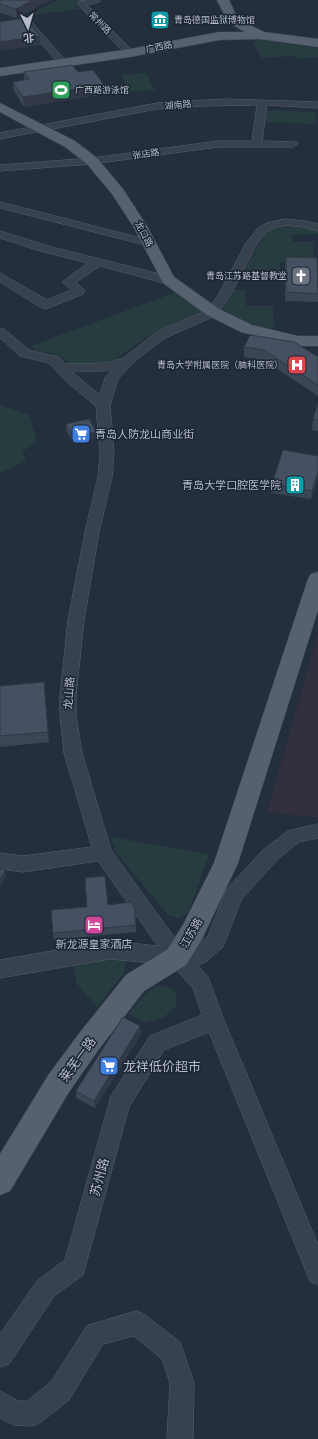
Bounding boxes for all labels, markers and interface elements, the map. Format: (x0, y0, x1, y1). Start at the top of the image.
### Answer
north arrow (8, 8, 48, 48)
street label: 常州路 (86, 9, 114, 37)
museum icon: 青岛德国监狱博物馆 (149, 9, 171, 31)
place label: 青岛德国监狱博物馆 (174, 14, 255, 26)
text: 北 (23, 30, 35, 44)
street label: 广西路 (145, 40, 173, 55)
sports icon: 广西路游泳馆 (50, 79, 72, 101)
place label: 广西路游泳馆 (75, 85, 129, 96)
street label: 湖南路 (164, 99, 192, 112)
street label: 张店路 (132, 147, 160, 162)
street label: 龙口路 (132, 219, 156, 249)
church icon: 青岛江苏路基督教堂 (290, 265, 312, 287)
place label: 青岛江苏路基督教堂 (206, 271, 287, 282)
hospital icon: 青岛大学附属医院（脑科医院） (286, 354, 308, 376)
place label: 青岛大学附属医院（脑科医院） (157, 360, 283, 371)
supermarket icon: 青岛人防龙山商业街 (70, 423, 92, 445)
place label: 青岛人防龙山商业街 (95, 428, 194, 442)
building icon: 青岛大学口腔医学院 (284, 474, 306, 496)
place label: 青岛大学口腔医学院 (182, 479, 281, 493)
street label: 龙山路 (62, 676, 78, 710)
hotel icon: 新龙源皇家酒店 (83, 914, 105, 936)
street label: 江苏路 (178, 916, 206, 951)
place label: 新龙源皇家酒店 (56, 938, 133, 952)
street label: 莱芜一路 (57, 1034, 100, 1086)
supermarket icon: 龙祥低价超市 (98, 1055, 120, 1077)
place label: 龙祥低价超市 (123, 1059, 201, 1076)
street label: 苏州路 (87, 1156, 114, 1198)

